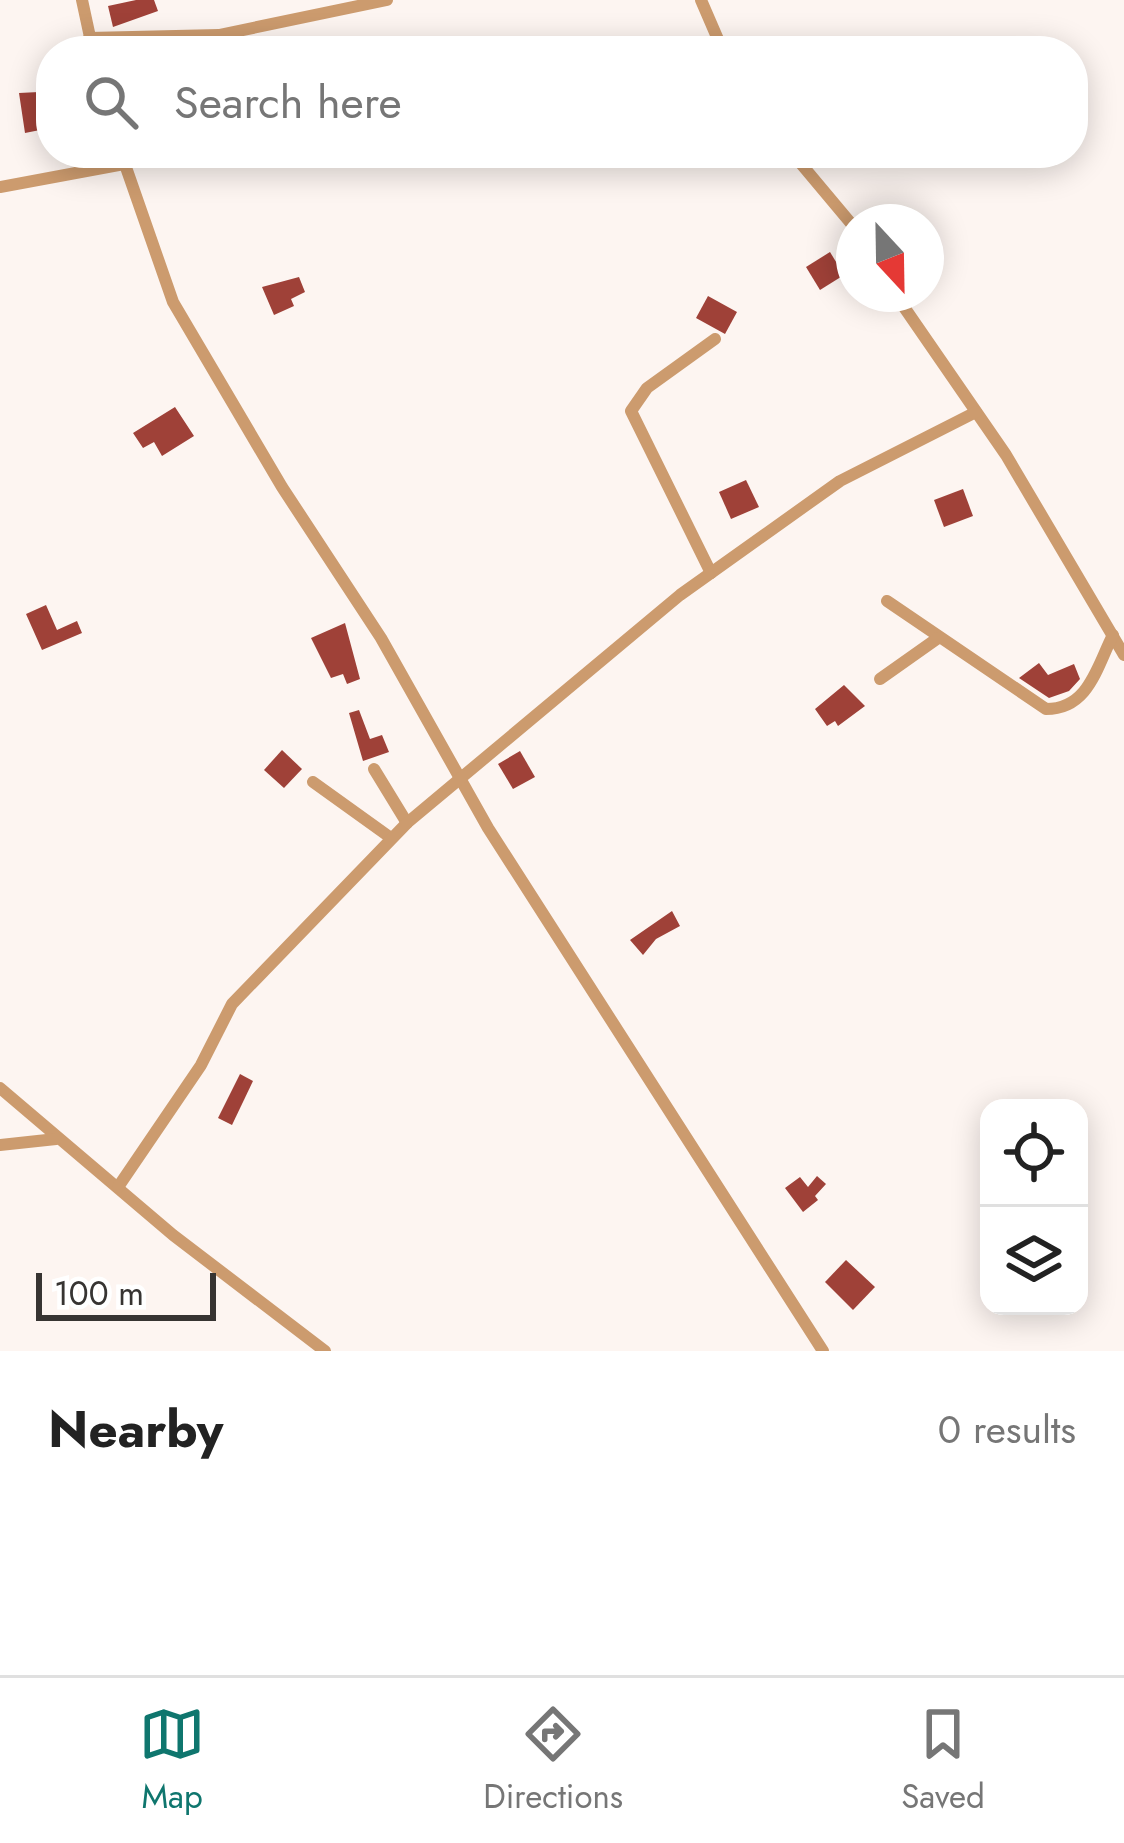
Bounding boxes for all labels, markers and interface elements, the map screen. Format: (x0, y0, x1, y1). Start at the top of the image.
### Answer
search box (36, 36, 1088, 168)
icon: search (78, 69, 144, 135)
text: Search here (174, 70, 402, 135)
north arrow (836, 204, 944, 312)
map controls (980, 1099, 1088, 1315)
button: locate (980, 1099, 1088, 1207)
button: layers (980, 1207, 1088, 1315)
scale bar (36, 1267, 216, 1320)
text: 100 m (54, 1270, 144, 1317)
text: Nearby (48, 1392, 223, 1466)
text: 0 results (938, 1401, 1076, 1458)
tab: Map (139, 1701, 205, 1820)
tab: Directions (483, 1701, 623, 1820)
tab: Saved (901, 1701, 985, 1820)

